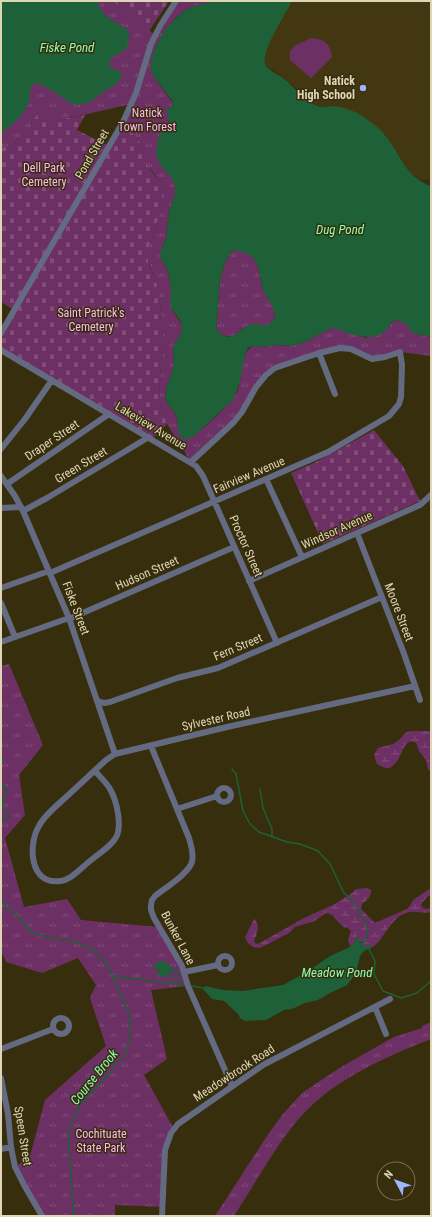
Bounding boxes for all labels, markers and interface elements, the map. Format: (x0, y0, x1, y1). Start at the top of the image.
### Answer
water label: Fiske Pond (40, 40, 95, 55)
place label: Natick High School (297, 74, 355, 102)
marker: Natick High School (358, 83, 368, 93)
park label: Natick Town Forest (118, 106, 176, 134)
street label: Pond Street (72, 126, 112, 181)
park label: Dell Park Cemetery (21, 161, 67, 189)
water label: Dug Pond (316, 222, 365, 237)
park label: Saint Patrick's Cemetery (57, 306, 125, 334)
street label: Lakeview Avenue (113, 399, 190, 453)
street label: Draper Street (22, 417, 82, 463)
street label: Green Street (52, 444, 110, 486)
street label: Fairview Avenue (211, 453, 287, 496)
street label: Windsor Avenue (299, 508, 375, 552)
street label: Proctor Street (226, 513, 266, 579)
street label: Hudson Street (113, 553, 181, 593)
street label: Fiske Street (59, 579, 93, 637)
street label: Moore Street (382, 581, 417, 643)
street label: Fern Street (212, 630, 265, 664)
street label: Sylvester Road (180, 704, 252, 734)
street label: Bunker Lane (158, 909, 198, 967)
water label: Meadow Pond (302, 965, 373, 980)
street label: Meadowbrook Road (191, 1042, 277, 1104)
water label: Course Brook (67, 1046, 121, 1108)
street label: Speen Street (11, 1105, 35, 1167)
park label: Cochituate State Park (75, 1127, 127, 1155)
north arrow (376, 1161, 416, 1201)
text: N (382, 1168, 396, 1182)

